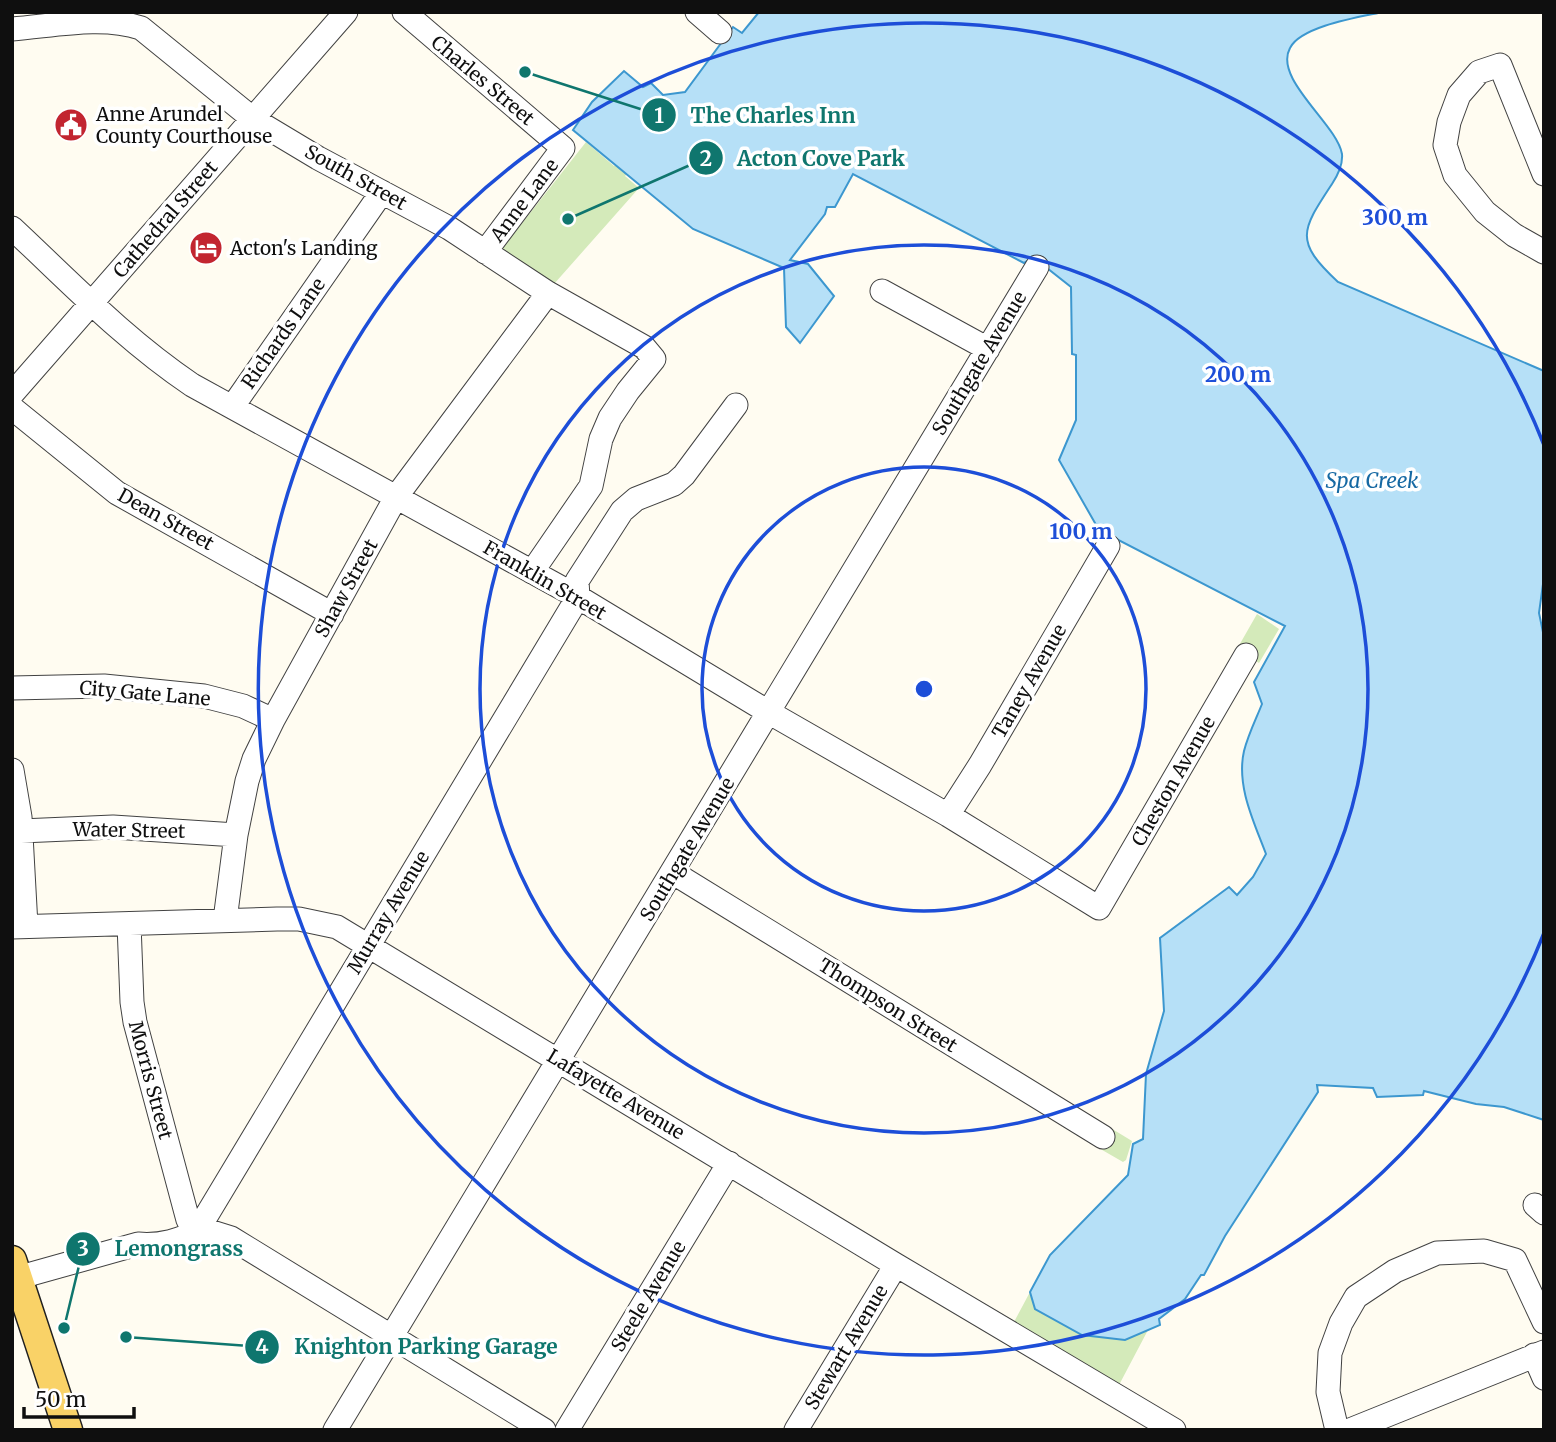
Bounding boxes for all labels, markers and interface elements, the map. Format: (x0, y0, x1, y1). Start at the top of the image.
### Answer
street label: Charles Street (427, 30, 540, 130)
callout: The Charles Inn (641, 94, 869, 136)
place label: Anne Arundel County Courthouse (95, 102, 272, 148)
text: 1 (654, 102, 664, 129)
text: The Charles Inn (691, 102, 855, 129)
public building icon: Anne Arundel County Courthouse (52, 106, 90, 144)
callout: Acton Cove Park (688, 137, 919, 179)
street label: South Street (301, 139, 412, 215)
text: 2 (700, 145, 712, 172)
text: Acton Cove Park (736, 145, 905, 172)
street label: Anne Lane (484, 154, 563, 247)
street label: Cathedral Street (108, 155, 223, 283)
text: 300 m (1362, 204, 1428, 231)
hotel icon: Acton's Landing (187, 229, 225, 267)
place label: Acton's Landing (229, 236, 378, 260)
street label: Richards Lane (236, 273, 330, 393)
street label: Southgate Avenue (927, 287, 1031, 439)
text: 200 m (1205, 361, 1271, 388)
water label: Spa Creek (1326, 467, 1419, 494)
street label: Dean Street (114, 483, 219, 556)
text: 100 m (1050, 518, 1112, 545)
street label: Shaw Street (309, 534, 383, 641)
street label: Franklin Street (479, 535, 611, 625)
street label: Taney Avenue (987, 620, 1071, 742)
street label: City Gate Lane (78, 675, 212, 711)
centre of rings (912, 677, 936, 701)
street label: Cheston Avenue (1126, 712, 1220, 850)
street label: Southgate Avenue (635, 773, 739, 925)
street label: Water Street (72, 817, 186, 843)
street label: Murray Avenue (342, 846, 434, 978)
street label: Thompson Street (814, 953, 962, 1058)
street label: Morris Street (124, 1018, 178, 1142)
street label: Lafayette Avenue (543, 1043, 689, 1145)
callout: Lemongrass (66, 1228, 258, 1270)
text: 3 (77, 1235, 89, 1262)
text: Lemongrass (115, 1235, 244, 1262)
street label: Steele Avenue (605, 1236, 691, 1356)
street label: Stewart Avenue (799, 1280, 893, 1414)
callout: Knighton Parking Garage (245, 1326, 571, 1368)
text: 4 (255, 1333, 269, 1360)
text: Knighton Parking Garage (294, 1333, 558, 1360)
scale bar (24, 1376, 135, 1420)
text: 50 m (35, 1386, 86, 1413)

